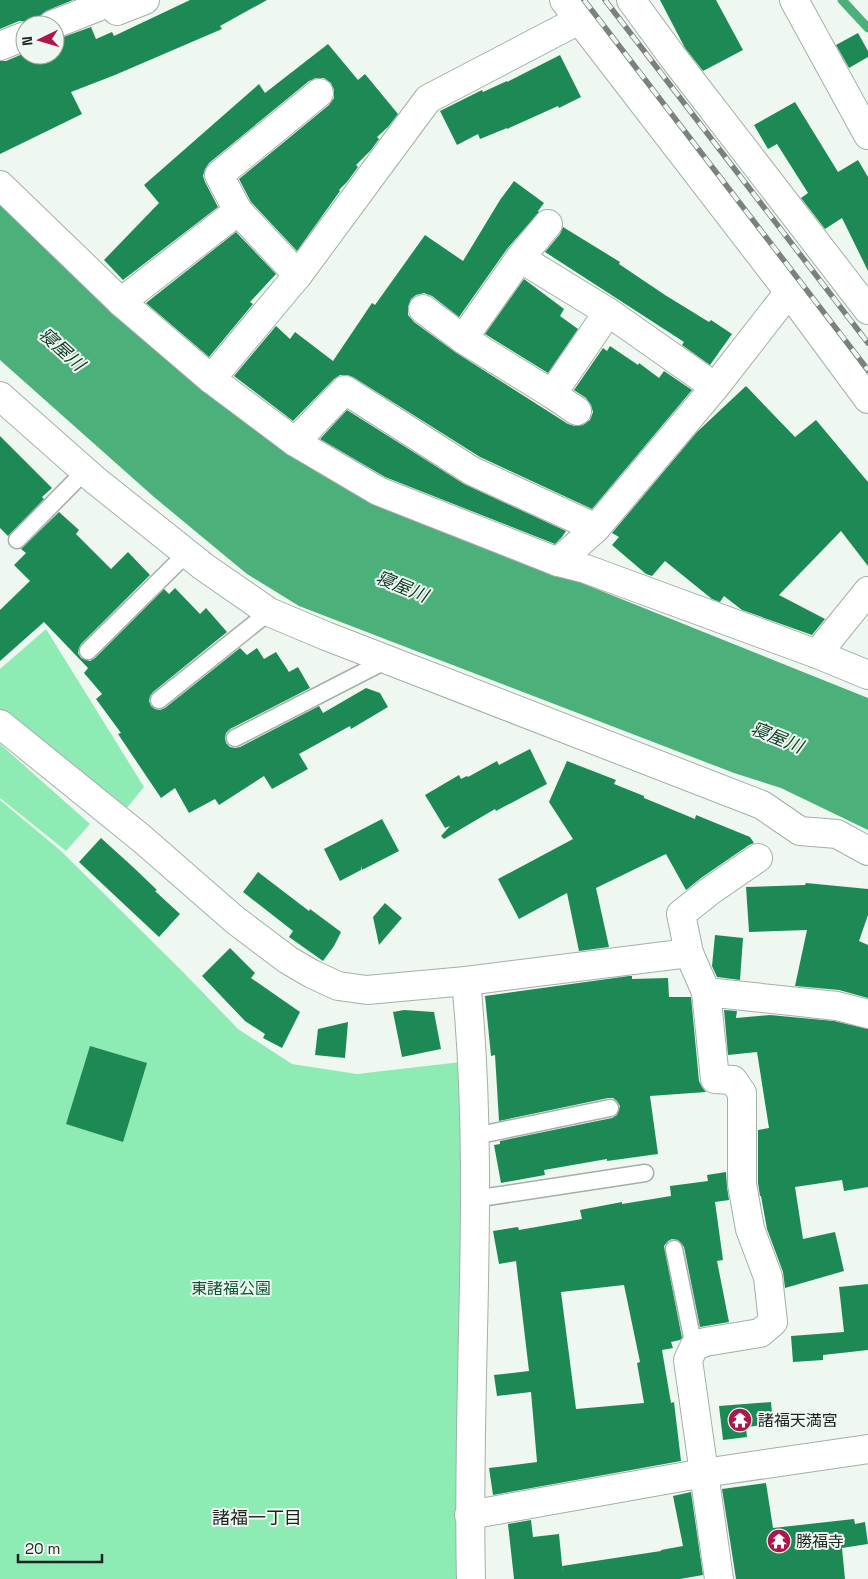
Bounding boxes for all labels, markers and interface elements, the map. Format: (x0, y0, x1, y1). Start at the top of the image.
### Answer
north arrow (15, 15, 65, 65)
text: N (18, 36, 36, 47)
water label: 寝屋川 (34, 322, 91, 377)
water label: 寝屋川 (373, 565, 433, 608)
water label: 寝屋川 (748, 716, 808, 759)
park label: 東諸福公園 (191, 1278, 271, 1299)
temple icon: 諸福天満宮 (727, 1407, 753, 1433)
place label: 諸福天満宮 (758, 1410, 838, 1431)
district label: 諸福一丁目 (212, 1506, 302, 1529)
temple icon: 勝福寺 (766, 1528, 792, 1554)
place label: 勝福寺 (796, 1531, 844, 1552)
scale bar (18, 1532, 101, 1564)
text: 20 m (25, 1539, 60, 1558)

